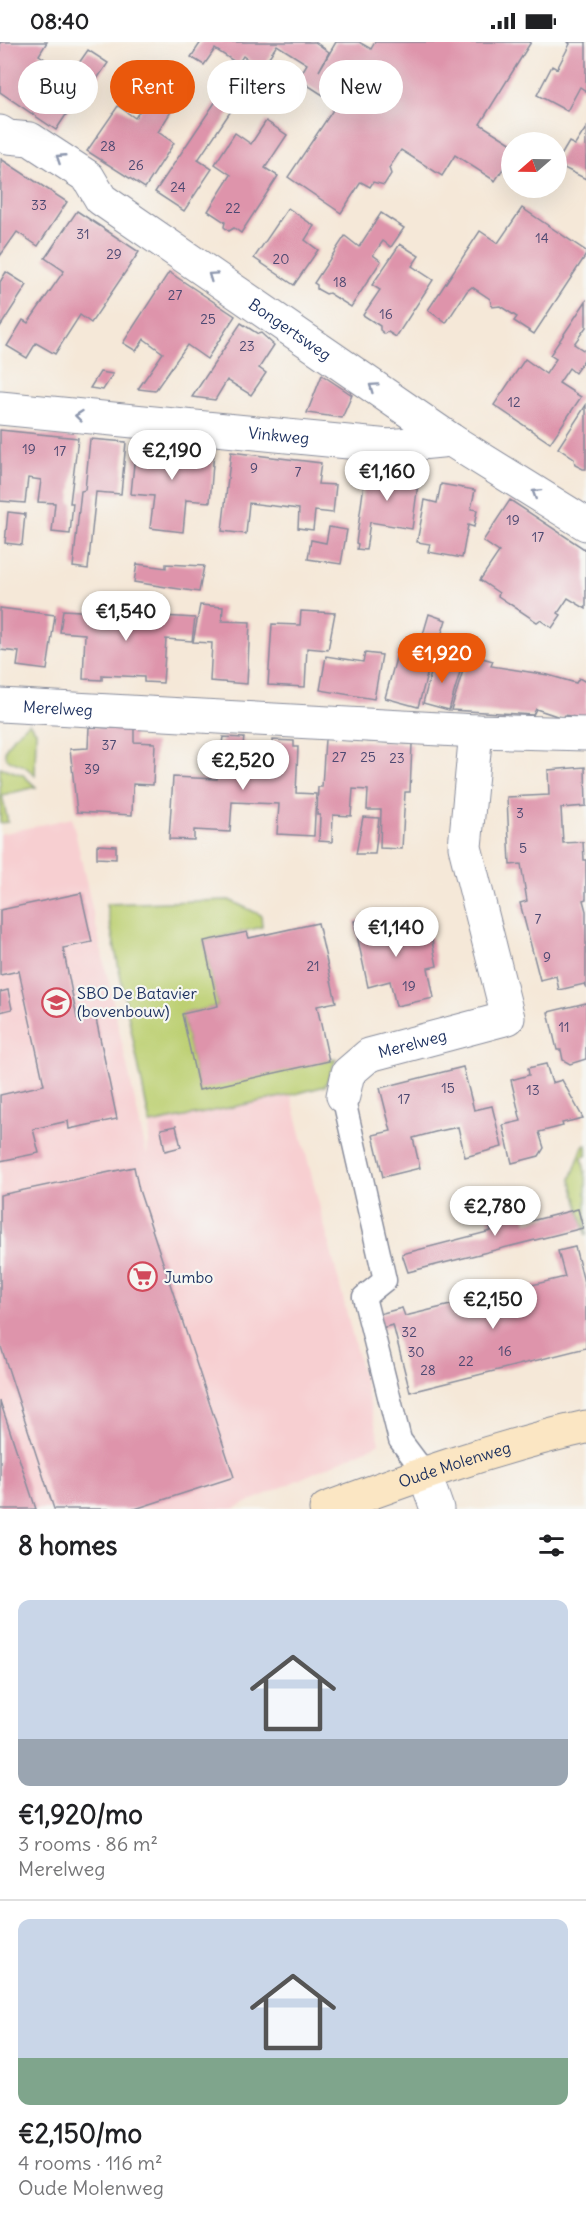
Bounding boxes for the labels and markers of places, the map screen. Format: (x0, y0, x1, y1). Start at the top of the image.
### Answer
pin: €2,190 (123, 430, 221, 481)
pin: €1,160 (338, 451, 436, 502)
pin: €1,540 (77, 591, 175, 642)
pin: €1,920 (393, 633, 491, 684)
pin: €2,520 (194, 740, 292, 791)
pin: €1,140 (347, 907, 445, 958)
place label: SBO De Batavier (bovenbouw) (77, 983, 197, 1021)
school or university icon: SBO De Batavier (bovenbouw) (40, 986, 72, 1018)
pin: €2,780 (446, 1186, 544, 1237)
supermarket icon: Jumbo (127, 1261, 159, 1293)
place label: Jumbo (164, 1267, 213, 1287)
pin: €2,150 (444, 1279, 542, 1330)

